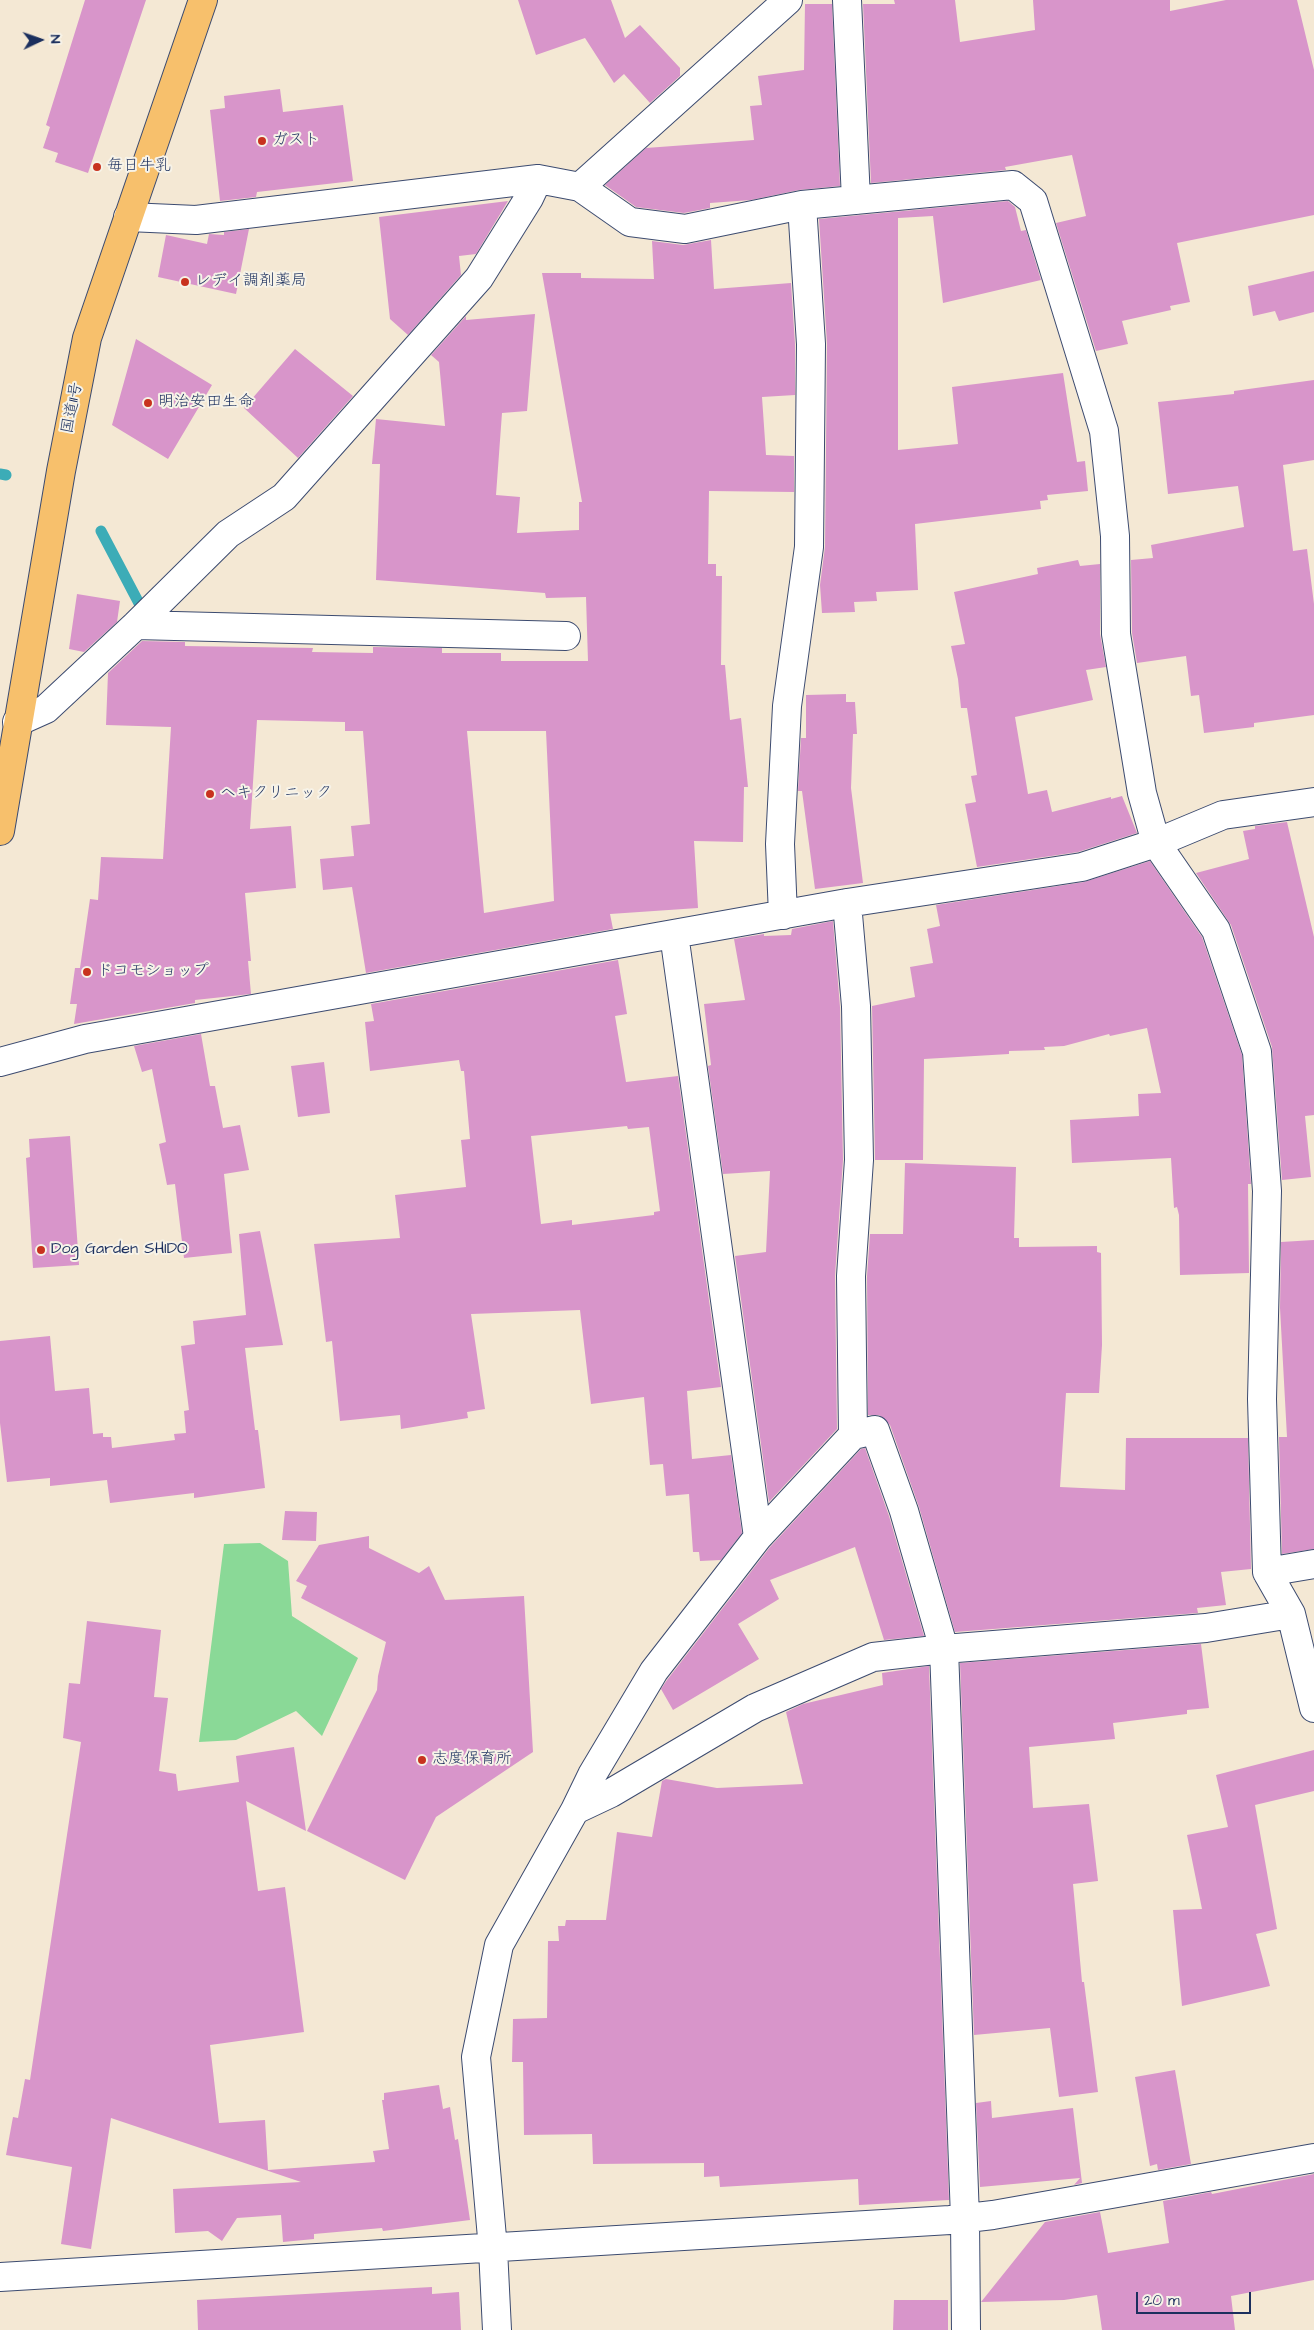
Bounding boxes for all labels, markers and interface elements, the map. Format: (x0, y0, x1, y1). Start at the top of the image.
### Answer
north arrow (15, 15, 65, 65)
text: N (45, 34, 65, 44)
place label: ガスト (272, 131, 320, 151)
marker: ガスト (256, 135, 268, 147)
place label: 毎日牛乳 (107, 157, 171, 177)
marker: 毎日牛乳 (91, 161, 103, 173)
place label: レデイ調剤薬局 (195, 272, 307, 292)
marker: レデイ調剤薬局 (179, 276, 191, 288)
street label: 国道11号 (59, 381, 87, 435)
place label: 明治安田生命 (158, 393, 254, 413)
marker: 明治安田生命 (142, 397, 154, 409)
place label: ヘキクリニック (220, 784, 332, 804)
marker: ヘキクリニック (204, 788, 216, 800)
place label: ドコモショップ (97, 962, 209, 982)
marker: ドコモショップ (81, 966, 93, 978)
place label: Dog Garden SHIDO (51, 1240, 188, 1260)
marker: Dog Garden SHIDO (35, 1244, 47, 1256)
place label: 志度保育所 (432, 1750, 512, 1770)
marker: 志度保育所 (416, 1754, 428, 1766)
scale bar (1139, 2282, 1254, 2314)
text: 20 m (1144, 2290, 1180, 2311)

